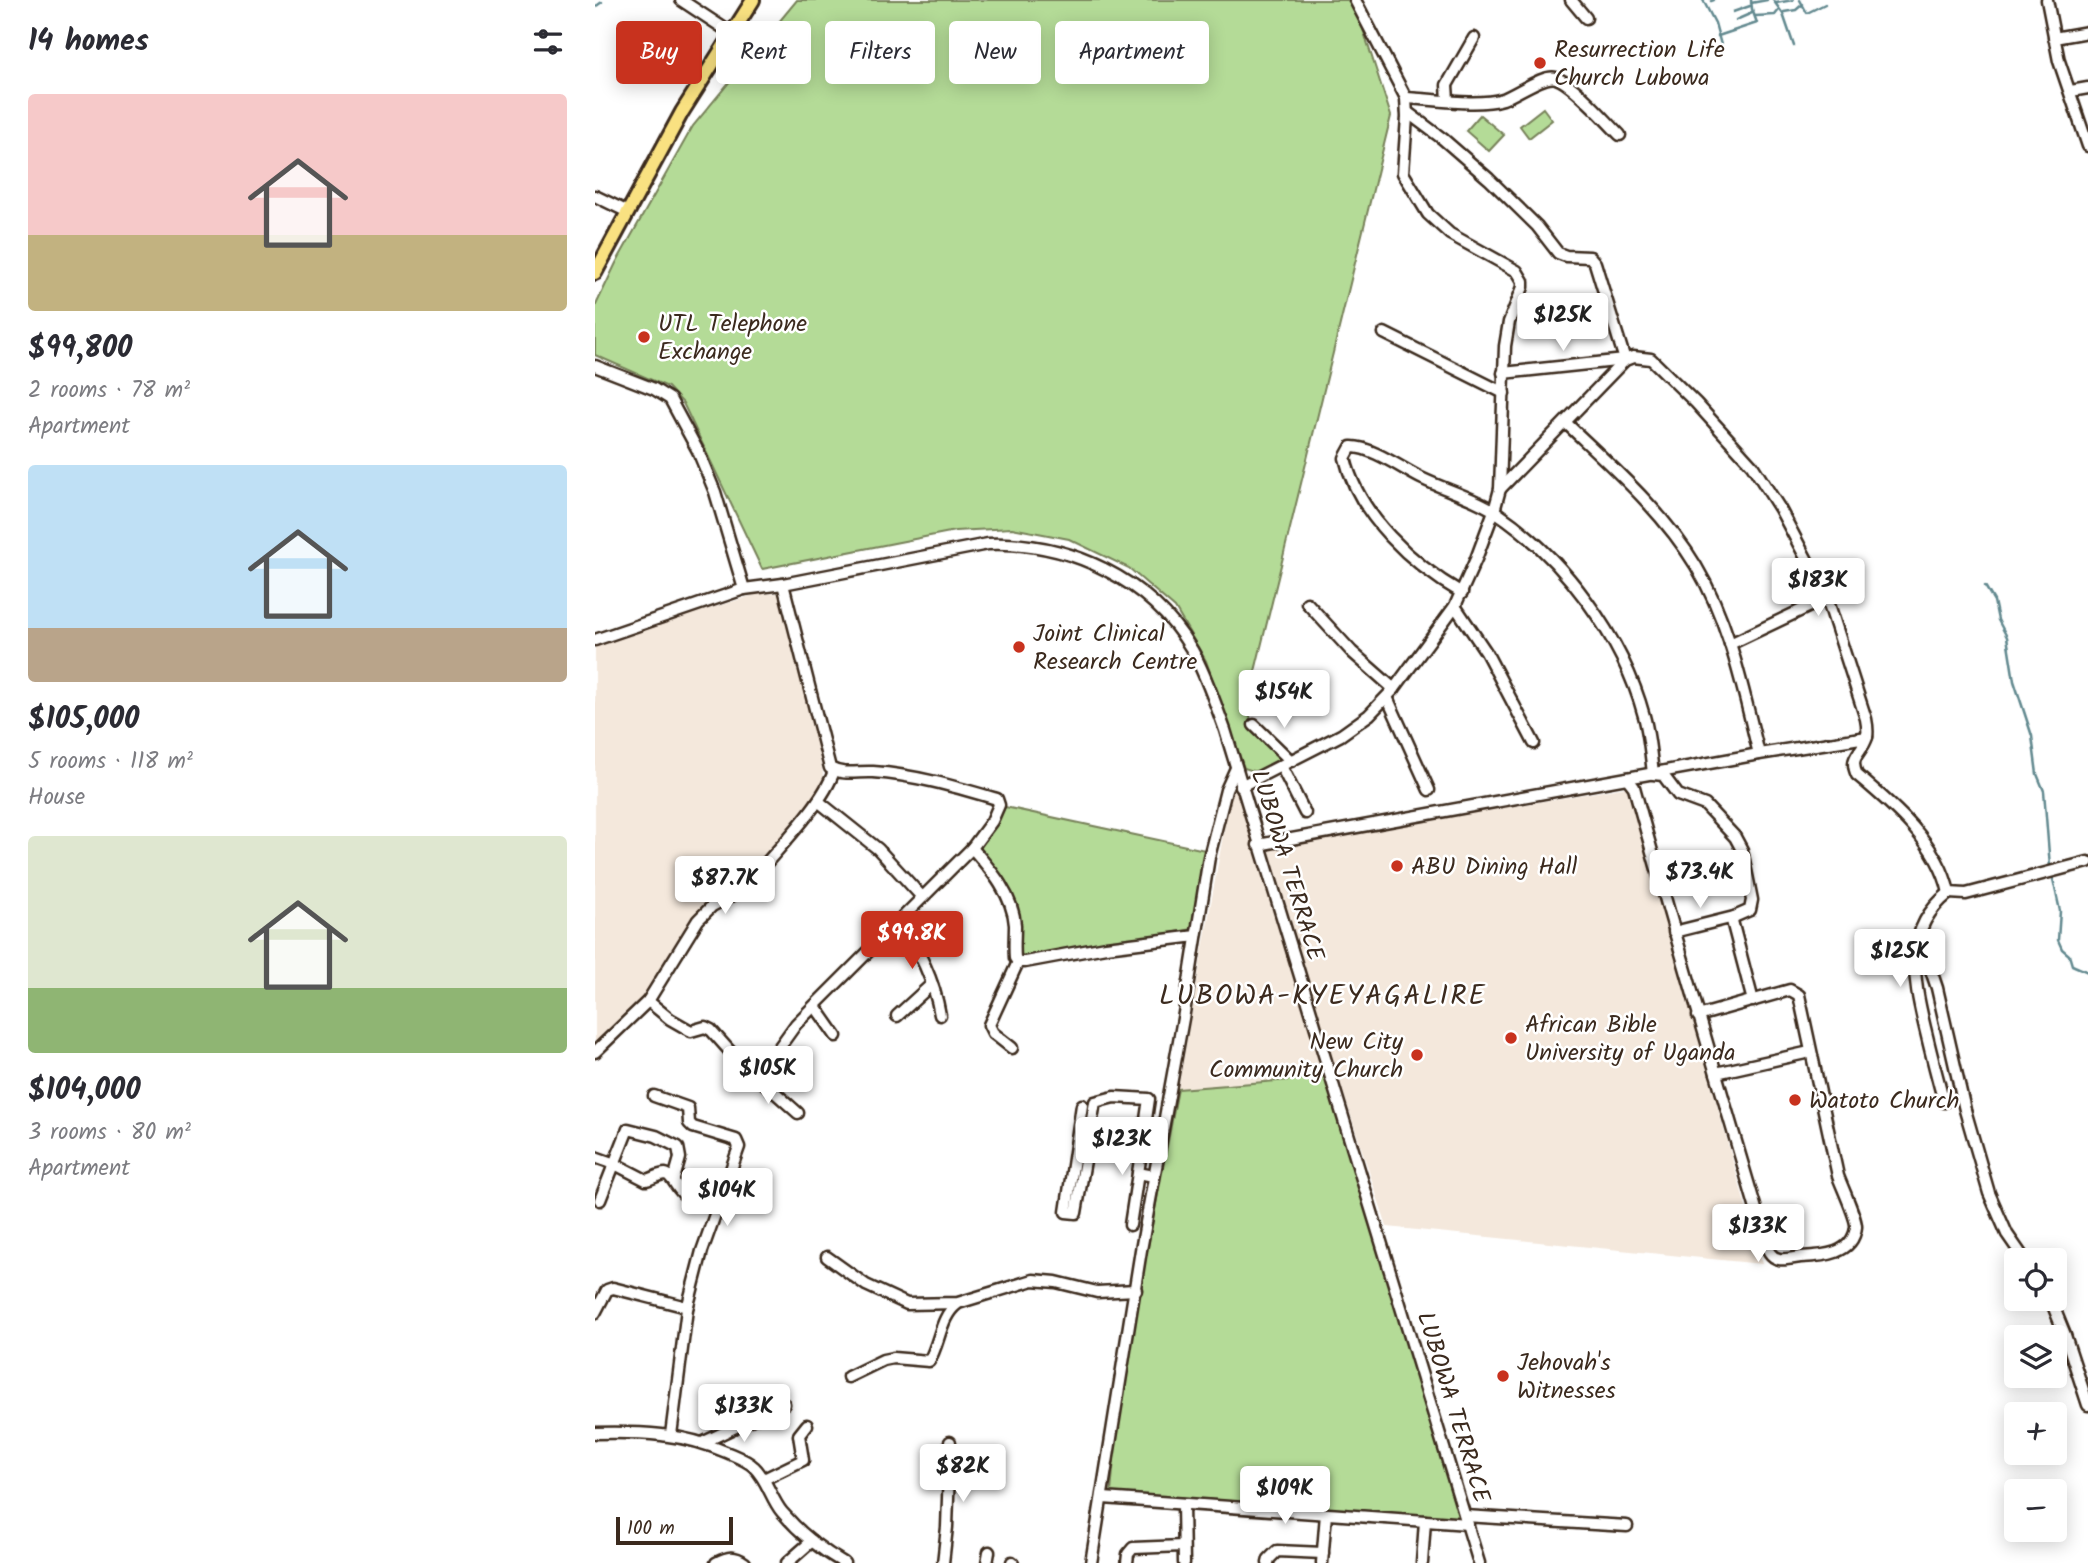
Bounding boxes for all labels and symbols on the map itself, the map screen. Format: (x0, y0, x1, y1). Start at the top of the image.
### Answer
place label: Resurrection Life Church Lubowa (1554, 31, 1725, 98)
marker: Resurrection Life Church Lubowa (1532, 55, 1548, 71)
pin: $125K (1514, 294, 1612, 353)
place label: UTL Telephone Exchange (658, 305, 807, 372)
marker: UTL Telephone Exchange (636, 329, 652, 345)
pin: $183K (1769, 558, 1867, 618)
place label: Joint Clinical Research Centre (1033, 615, 1197, 682)
marker: Joint Clinical Research Centre (1011, 639, 1027, 655)
pin: $154K (1235, 670, 1333, 730)
street label: LUBOWA TERRACE (1239, 765, 1334, 967)
place label: ABU Dining Hall (1411, 848, 1578, 887)
pin: $73.4K (1643, 850, 1757, 910)
pin: $87.7K (668, 856, 782, 916)
marker: ABU Dining Hall (1389, 858, 1405, 874)
pin: $99.8K (855, 912, 969, 971)
pin: $125K (1851, 930, 1949, 989)
district label: LUBOWA-KYEYAGALIRE (1159, 974, 1487, 1019)
place label: African Bible University of Uganda (1525, 1006, 1735, 1073)
place label: New City Community Church (1209, 1023, 1404, 1090)
marker: African Bible University of Uganda (1503, 1030, 1519, 1046)
pin: $105K (719, 1046, 817, 1106)
marker: New City Community Church (1409, 1047, 1425, 1063)
place label: Watoto Church (1809, 1082, 1959, 1121)
marker: Watoto Church (1787, 1092, 1803, 1108)
pin: $123K (1073, 1118, 1171, 1177)
pin: $104K (678, 1168, 776, 1228)
pin: $133K (1709, 1204, 1807, 1264)
street label: LUBOWA TERRACE (1405, 1307, 1500, 1509)
place label: Jehovah's Witnesses (1517, 1344, 1616, 1411)
marker: Jehovah's Witnesses (1495, 1368, 1511, 1384)
pin: $133K (695, 1384, 793, 1444)
pin: $82K (922, 1444, 1004, 1504)
pin: $109K (1236, 1466, 1334, 1526)
scale bar (616, 1514, 733, 1546)

